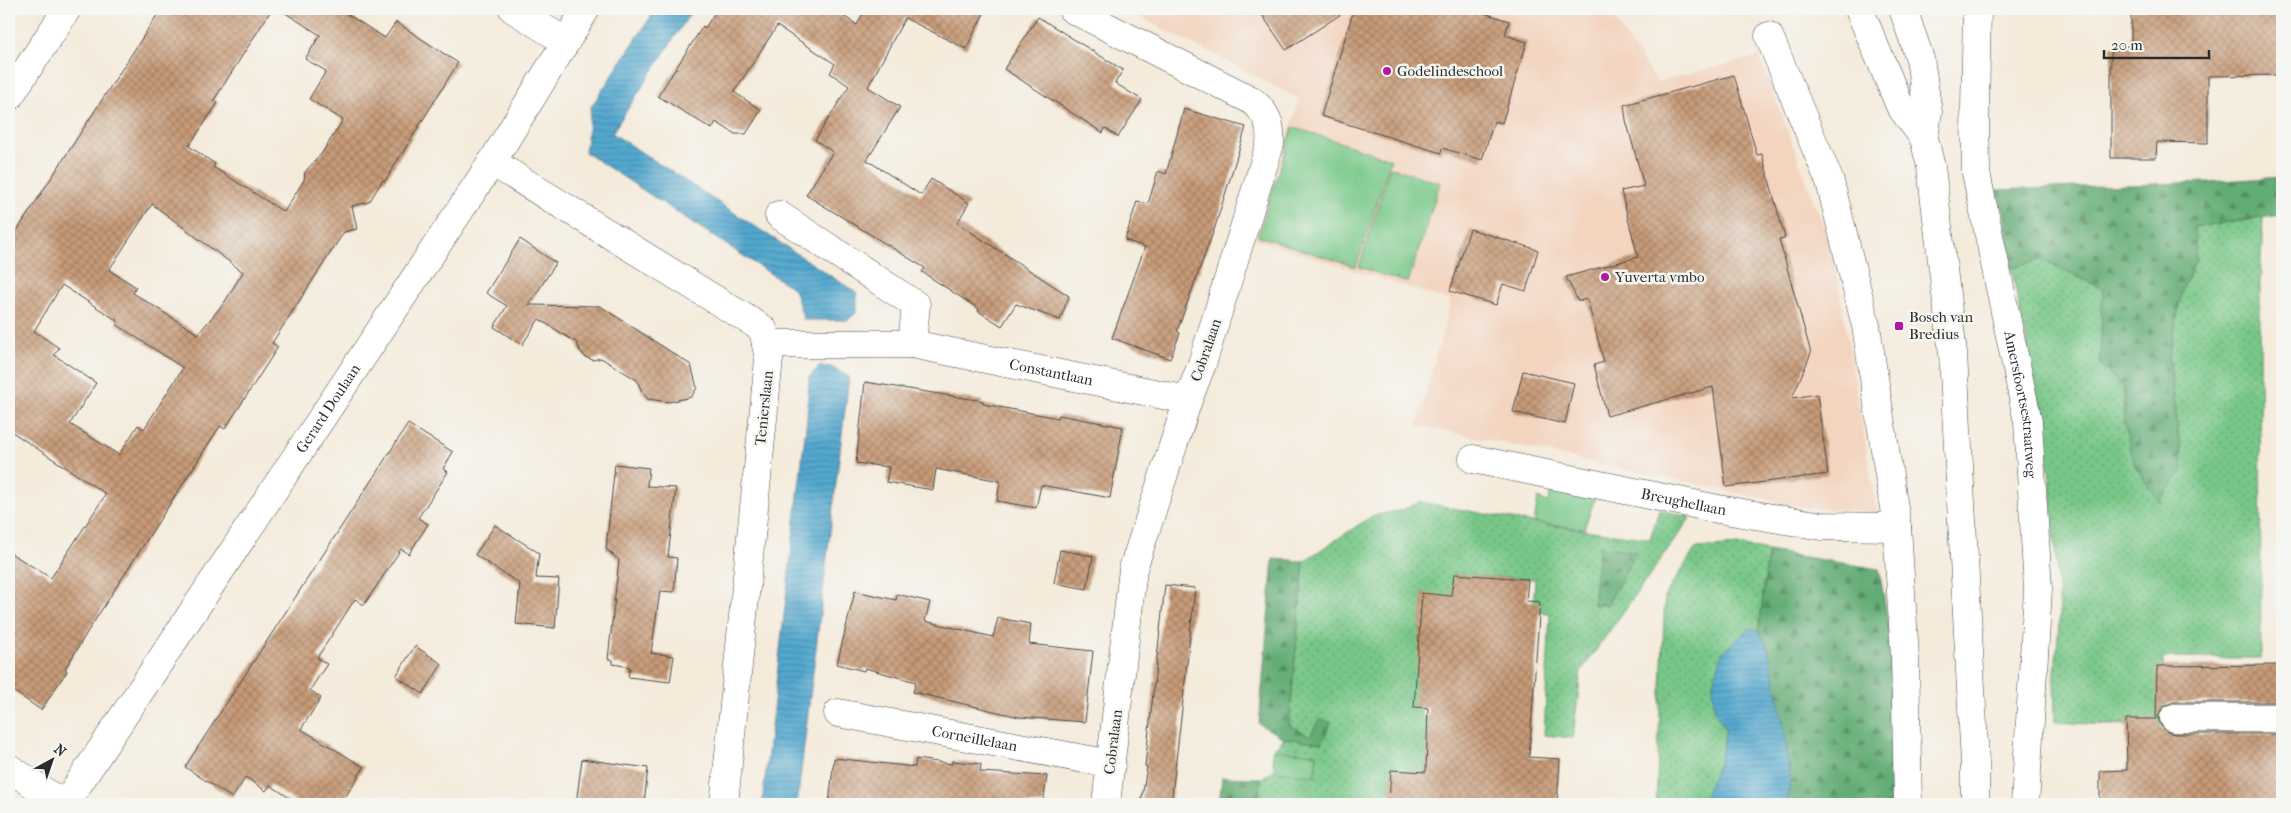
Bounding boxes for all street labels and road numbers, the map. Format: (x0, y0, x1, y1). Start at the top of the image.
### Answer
street label: Cobralaan (1187, 316, 1225, 384)
street label: Amersfoortsestraatweg (2000, 328, 2040, 480)
street label: Constantlaan (1008, 355, 1095, 390)
street label: Gerard Doulaan (292, 360, 364, 456)
street label: Tenierslaan (751, 369, 777, 446)
street label: Breughellaan (1639, 485, 1728, 519)
street label: Cobralaan (1100, 708, 1126, 776)
street label: Corneillelaan (930, 722, 1019, 755)

